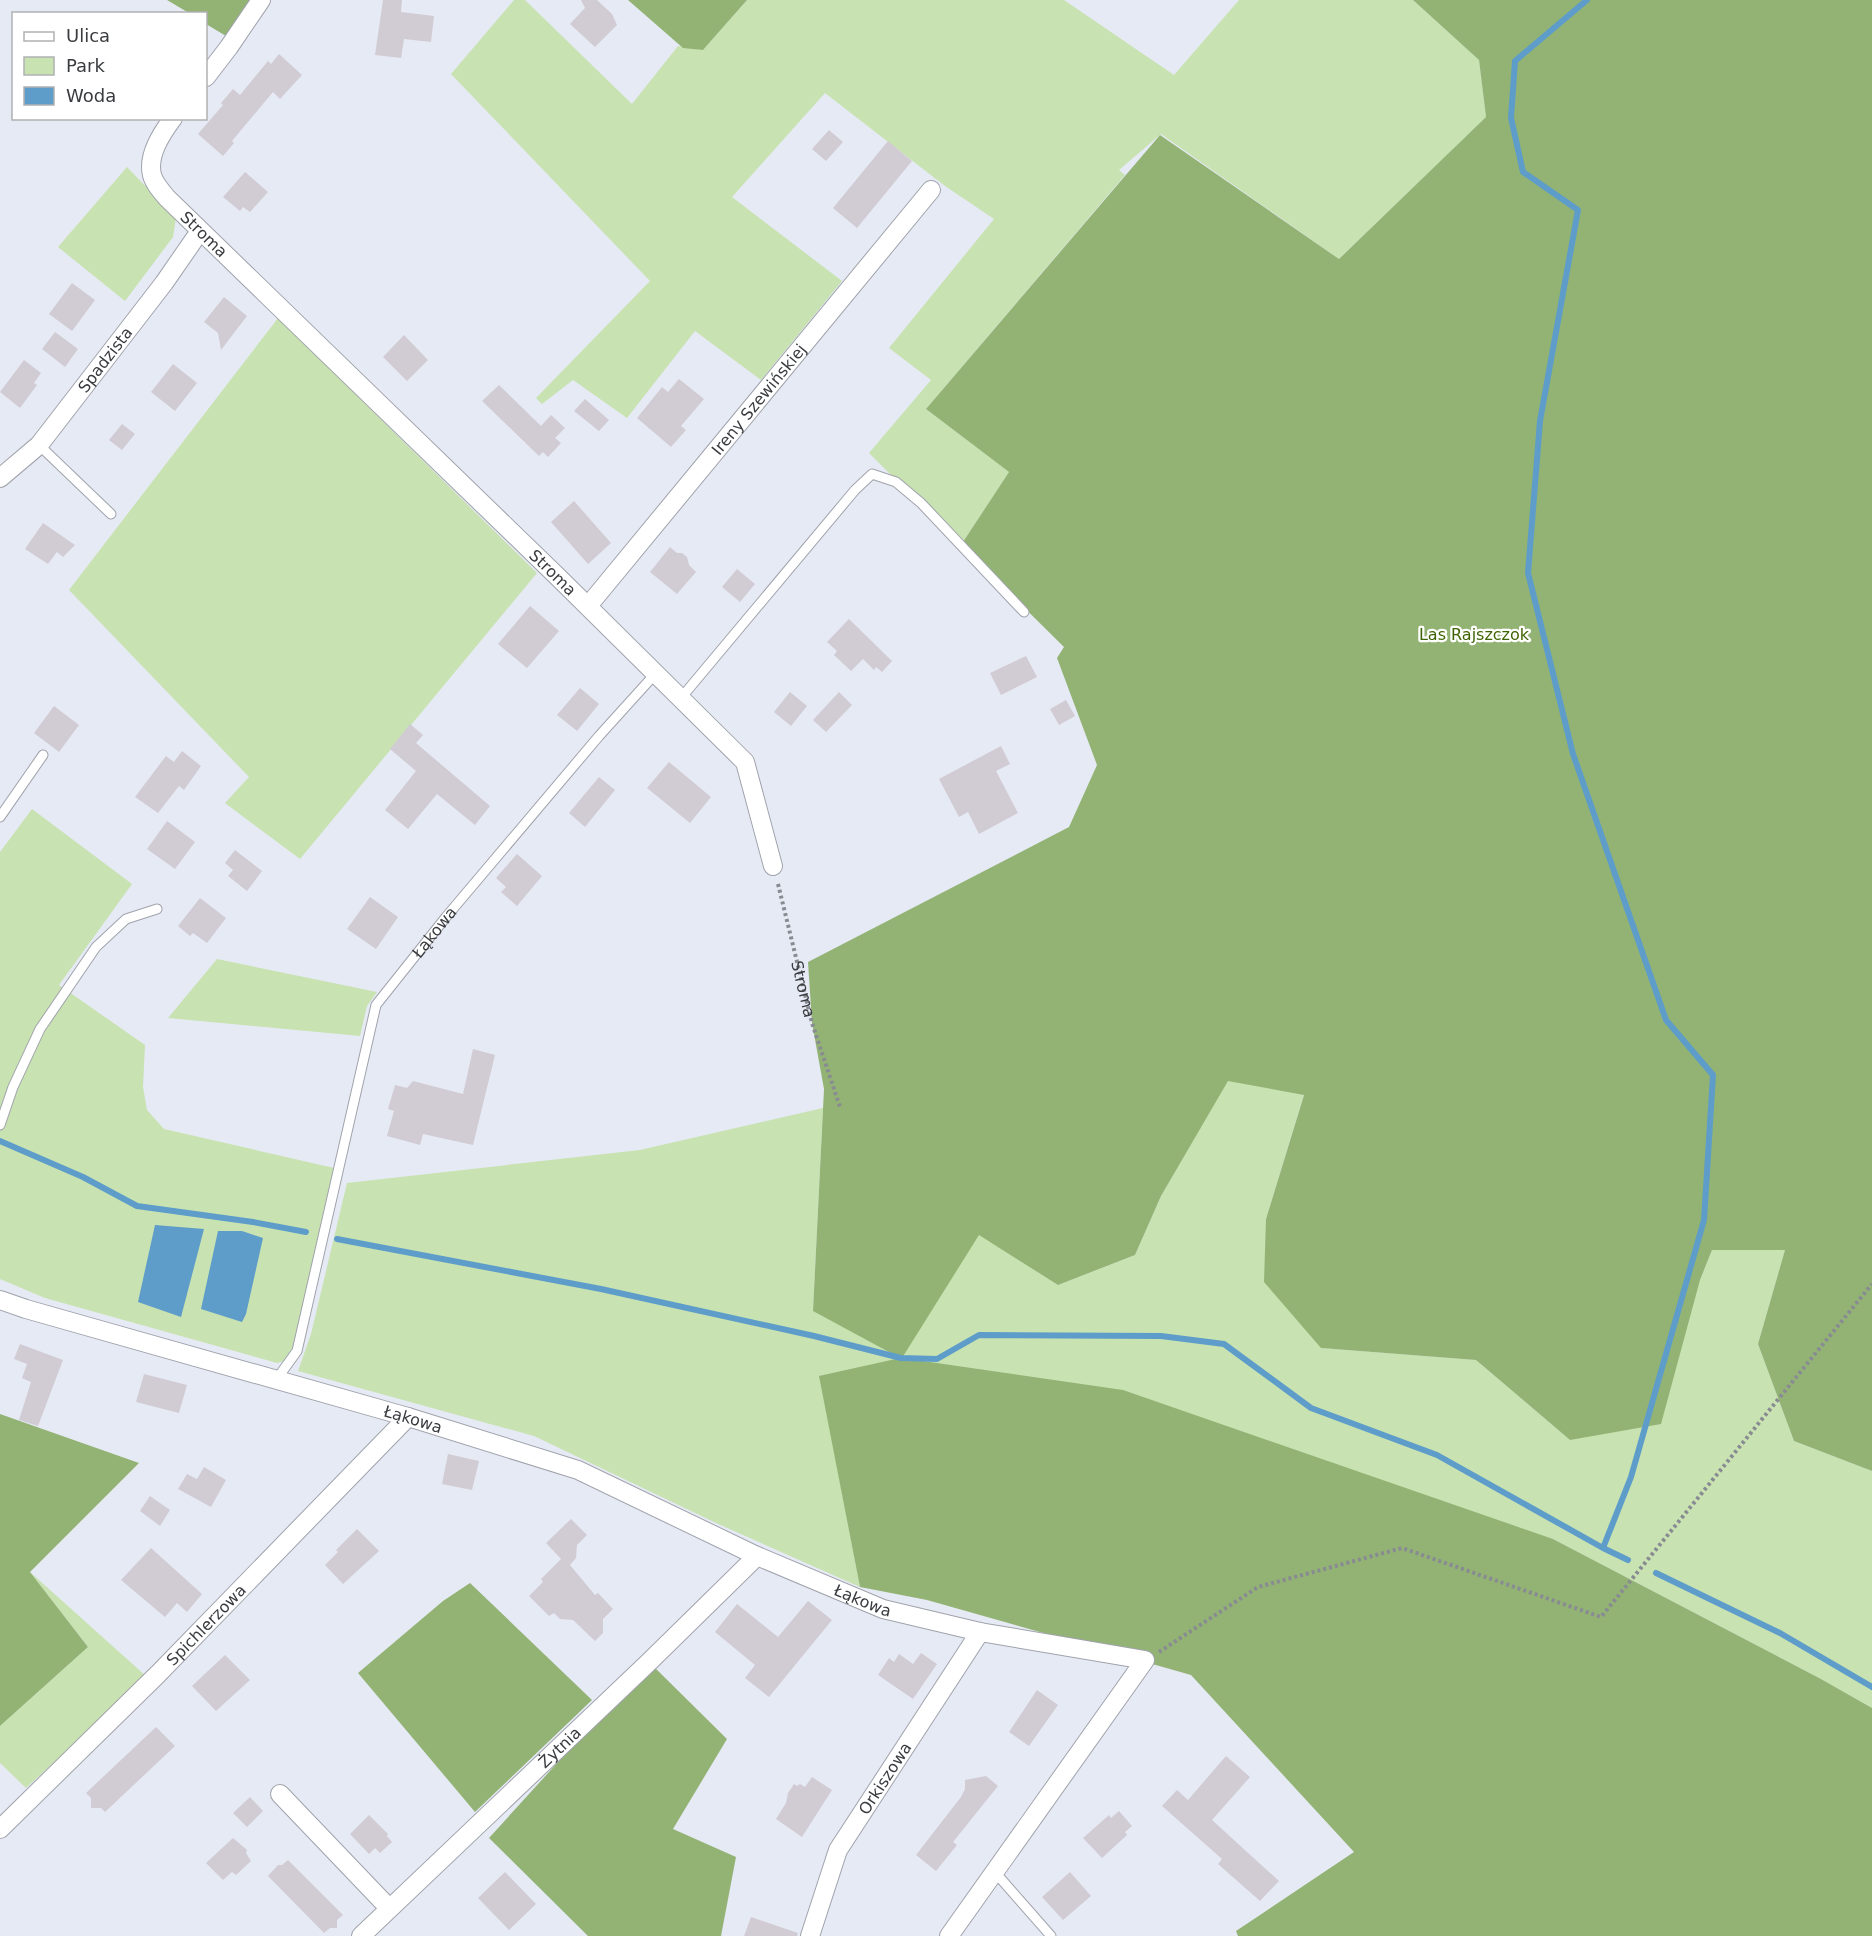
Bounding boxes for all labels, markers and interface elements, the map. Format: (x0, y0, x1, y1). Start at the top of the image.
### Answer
legend (12, 12, 207, 120)
text: Ulica (66, 25, 110, 46)
text: Park (66, 55, 105, 76)
text: Woda (66, 85, 116, 106)
street label: Stroma (176, 207, 231, 261)
street label: Spadzista (74, 323, 137, 396)
street label: Ireny Szewińskiej (708, 340, 810, 459)
street label: Stroma (525, 546, 580, 600)
park label: Las Rajszczok (1419, 625, 1530, 644)
street label: Łąkowa (408, 903, 461, 963)
street label: Stroma (787, 959, 819, 1019)
street label: Łąkowa (381, 1401, 445, 1437)
street label: Łąkowa (830, 1580, 893, 1621)
street label: Spichlerzowa (163, 1581, 250, 1670)
street label: Żytnia (535, 1723, 585, 1772)
street label: Orkiszowa (855, 1739, 916, 1818)

